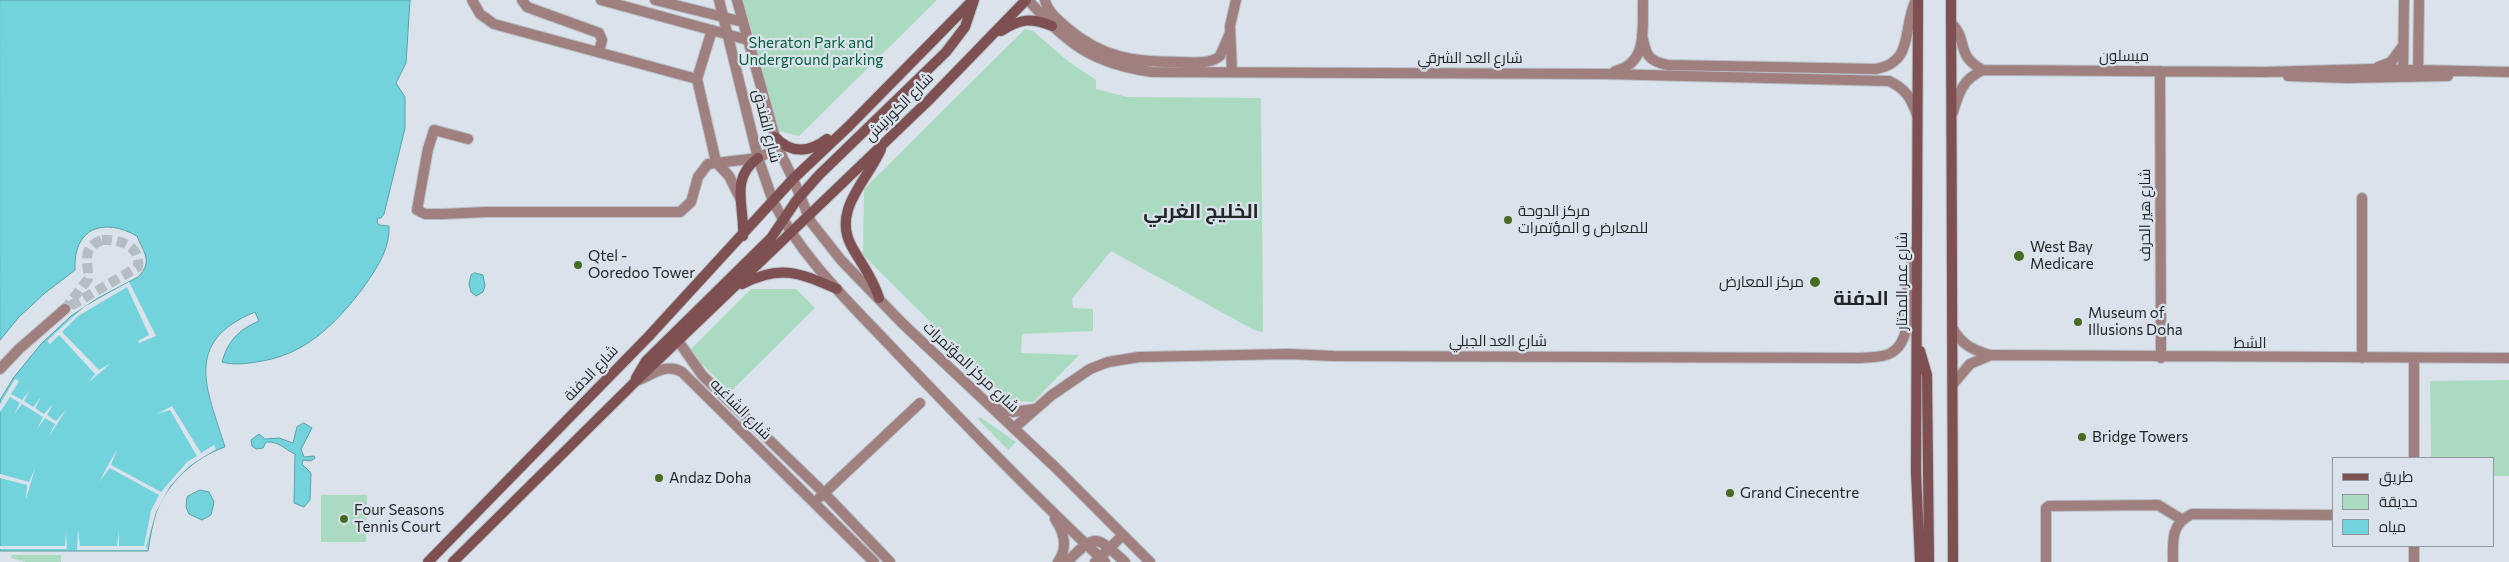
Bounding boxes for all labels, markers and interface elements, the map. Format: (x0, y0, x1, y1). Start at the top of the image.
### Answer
park label: Sheraton Park and Underground parking (739, 34, 883, 69)
street label: ميسلون (2099, 47, 2149, 65)
street label: شارع العد الشرقي (1417, 49, 1523, 67)
street label: شارع الكورنيش (861, 69, 937, 145)
street label: شارع الفندق (749, 87, 785, 165)
street label: شارع هير الحرف (2136, 169, 2154, 261)
district label: الخليج الغربي (1143, 199, 1259, 223)
place label: مركز الدوحة للمعارض و المؤتمرات (1518, 202, 1648, 237)
marker: مركز الدوحة للمعارض و المؤتمرات (1502, 214, 1514, 226)
street label: شارع عمر المختار (1893, 232, 1911, 330)
place label: West Bay Medicare (2030, 238, 2094, 273)
place label: Qtel - Ooredoo Tower (588, 247, 695, 282)
marker: West Bay Medicare (2012, 249, 2026, 263)
marker: Qtel - Ooredoo Tower (572, 259, 584, 271)
place label: مركز المعارض (1719, 273, 1804, 291)
marker: مركز المعارض (1808, 275, 1822, 289)
district label: الدفنة (1833, 286, 1889, 310)
place label: Museum of Illusions Doha (2088, 304, 2183, 339)
marker: Museum of Illusions Doha (2072, 316, 2084, 328)
street label: شارع مركز المؤتمرات (919, 318, 1023, 416)
street label: شارع العد الجبلي (1449, 332, 1547, 350)
street label: الشط (2233, 334, 2267, 352)
street label: شارع الدفنة (560, 341, 622, 405)
street label: شارع الشاغيه (707, 375, 775, 443)
place label: Bridge Towers (2092, 428, 2188, 446)
marker: Bridge Towers (2076, 431, 2088, 443)
legend (2332, 457, 2494, 547)
text: طريق (2379, 467, 2413, 485)
place label: Andaz Doha (669, 469, 751, 487)
marker: Andaz Doha (653, 472, 665, 484)
place label: Grand Cinecentre (1740, 484, 1859, 502)
marker: Grand Cinecentre (1724, 487, 1736, 499)
text: حديقة (2379, 492, 2418, 510)
place label: Four Seasons Tennis Court (354, 501, 444, 536)
marker: Four Seasons Tennis Court (338, 513, 350, 525)
text: مياه (2379, 517, 2406, 535)

